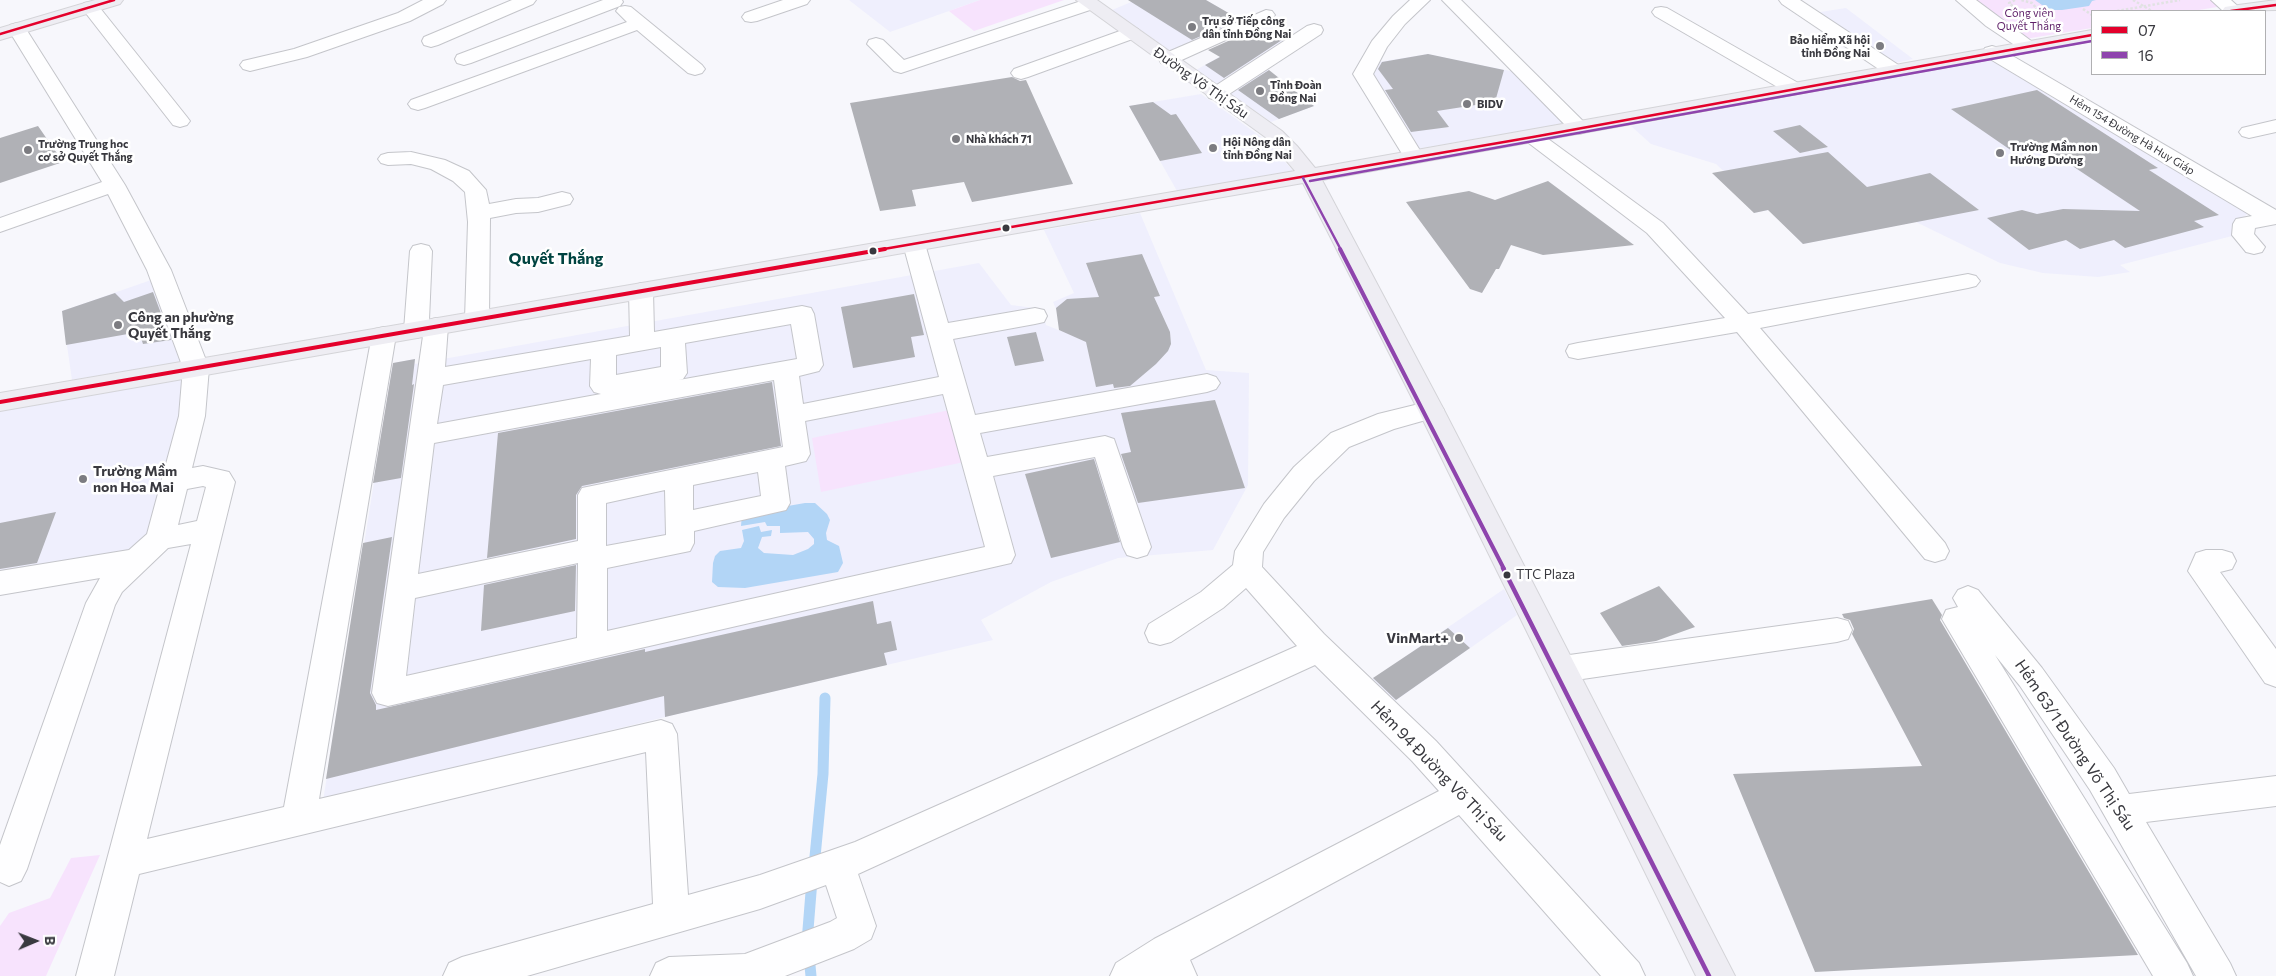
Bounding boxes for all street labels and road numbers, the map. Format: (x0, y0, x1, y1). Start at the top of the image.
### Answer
street label: Đường Võ Thị Sáu (1150, 44, 1252, 122)
street label: Hẻm 154 Đường Hà Huy Giáp (2067, 92, 2197, 178)
street label: Hẻm 63/1 Đường Võ Thị Sáu (2011, 656, 2139, 834)
street label: Hẻm 94 Đường Võ Thị Sáu (1367, 697, 1511, 845)

